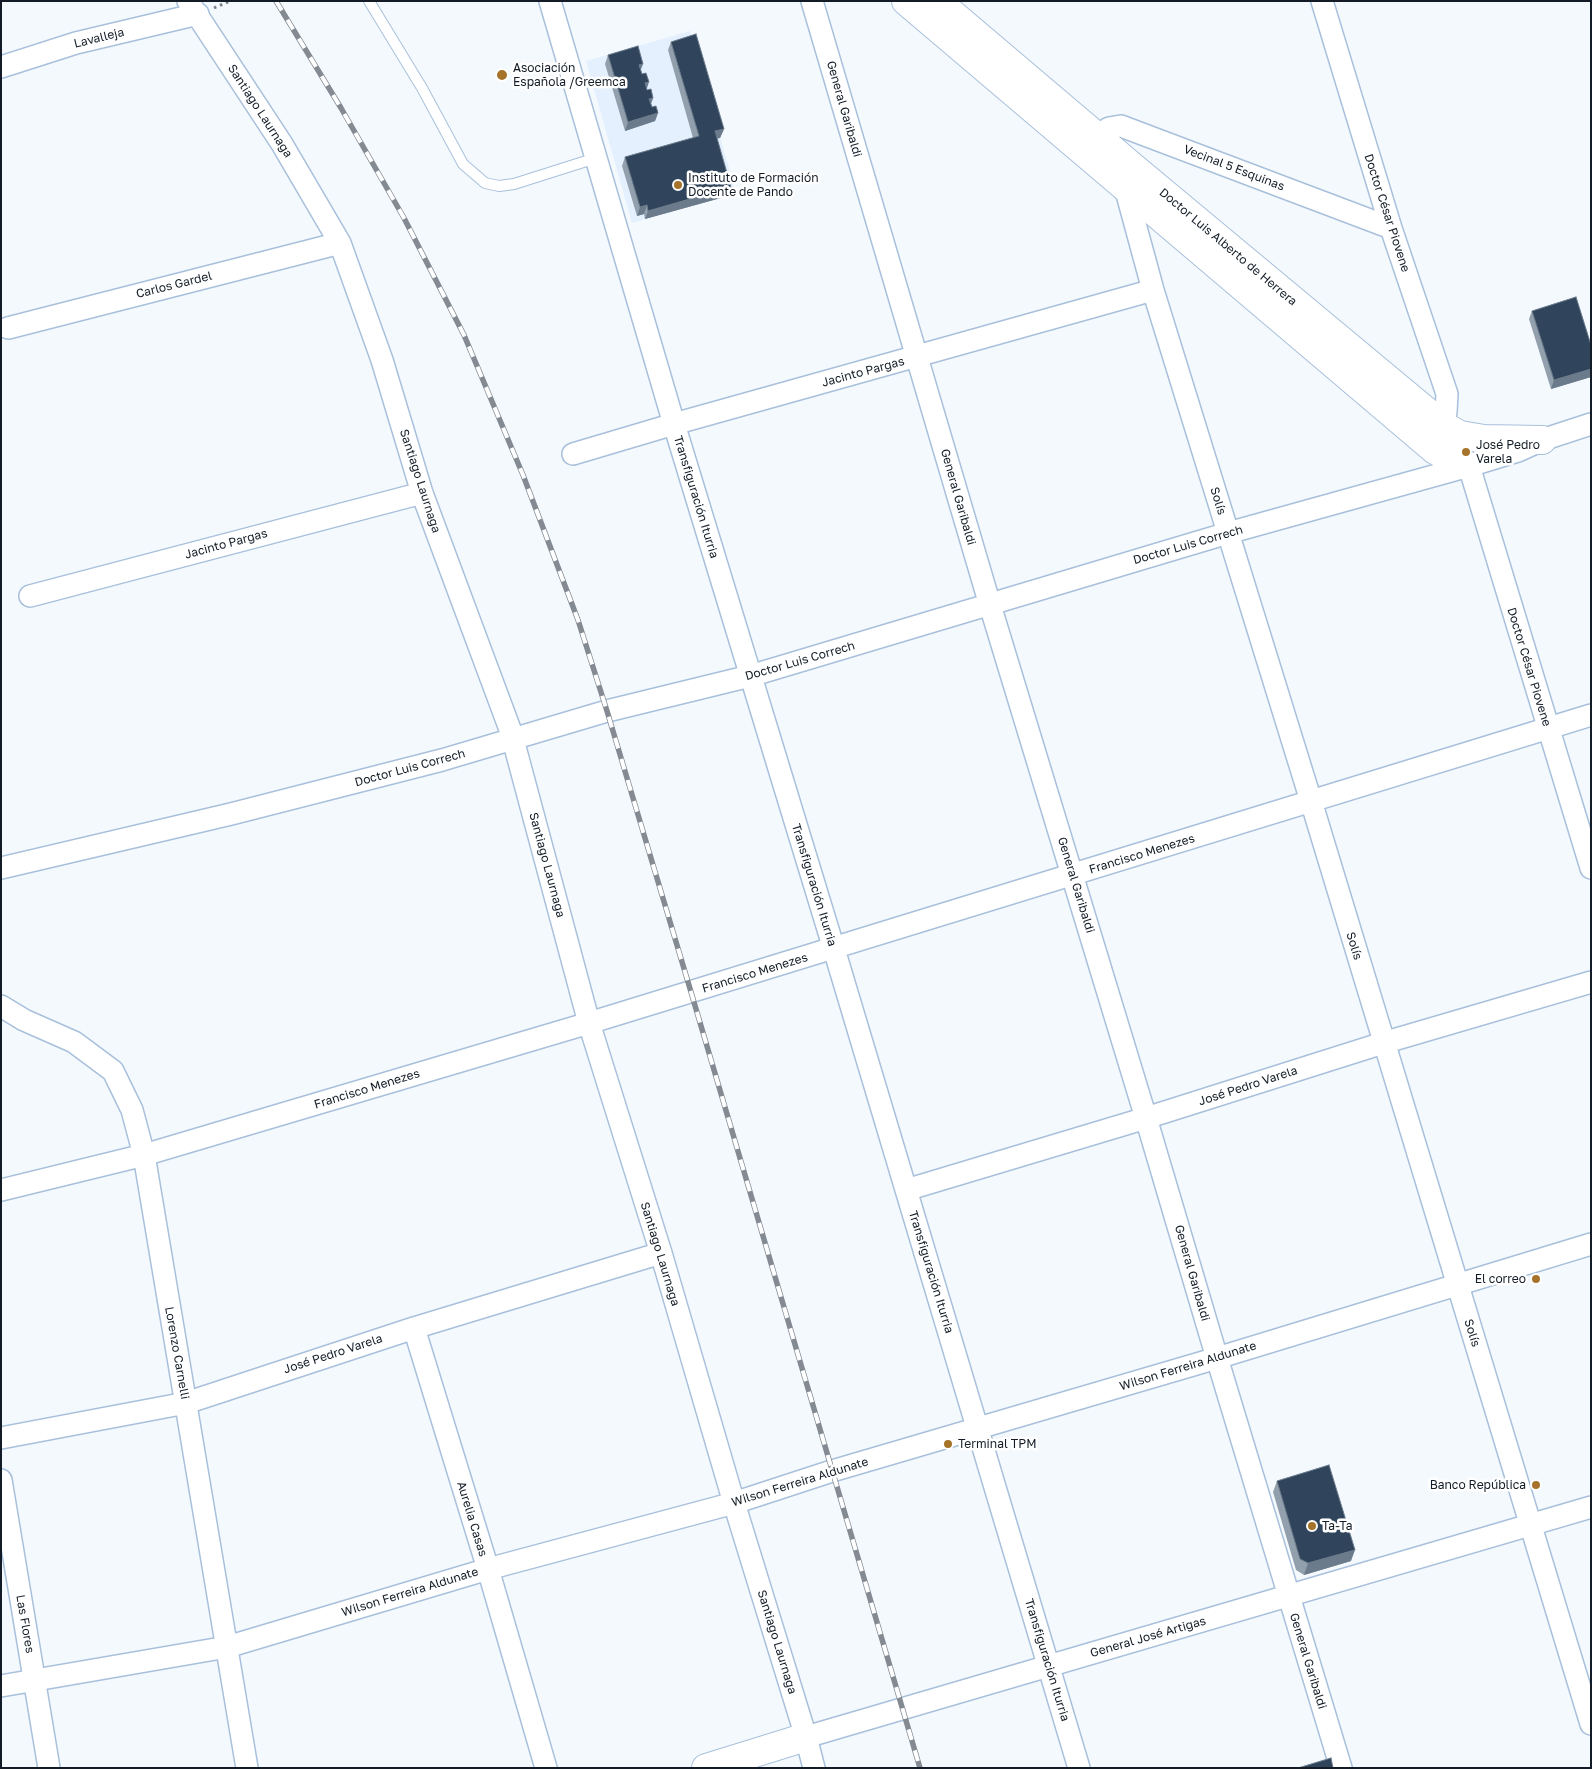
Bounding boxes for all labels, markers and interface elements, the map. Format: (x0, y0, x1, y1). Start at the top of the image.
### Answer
street label: Lavalleja (72, 25, 126, 51)
street label: General Garibaldi (823, 59, 865, 159)
place label: Asociación Española /Greemca (513, 61, 626, 89)
street label: Santiago Laurnaga (225, 62, 295, 160)
marker: Asociación Española /Greemca (495, 68, 509, 82)
street label: Vecinal 5 Esquinas (1181, 142, 1287, 194)
street label: Doctor César Piovene (1361, 152, 1413, 274)
place label: Instituto de Formación Docente de Pando (688, 171, 819, 199)
marker: Instituto de Formación Docente de Pando (672, 179, 684, 191)
street label: Doctor Luis Alberto de Herrera (1156, 185, 1300, 309)
street label: Carlos Gardel (134, 269, 214, 301)
street label: Jacinto Pargas (820, 354, 906, 390)
street label: Santiago Laurnaga (396, 427, 444, 535)
street label: Transfiguración Iturria (670, 434, 722, 560)
place label: José Pedro Varela (1476, 438, 1540, 466)
marker: José Pedro Varela (1460, 446, 1472, 458)
street label: General Garibaldi (937, 447, 979, 547)
street label: Solís (1207, 485, 1229, 517)
street label: Doctor Luis Correch (1131, 522, 1245, 568)
street label: Jacinto Pargas (183, 526, 269, 562)
street label: Doctor César Piovene (1504, 606, 1554, 728)
street label: Doctor Luis Correch (743, 638, 857, 684)
street label: Doctor Luis Correch (353, 746, 467, 790)
street label: Santiago Laurnaga (526, 811, 568, 919)
street label: Transfiguración Iturria (788, 822, 840, 948)
street label: Francisco Menezes (1087, 831, 1197, 877)
street label: General Garibaldi (1055, 835, 1097, 935)
street label: Solís (1343, 930, 1365, 962)
street label: Francisco Menezes (700, 950, 810, 996)
street label: José Pedro Varela (1197, 1063, 1299, 1109)
street label: Francisco Menezes (312, 1066, 422, 1112)
street label: Santiago Laurnaga (637, 1200, 683, 1308)
street label: Transfiguración Iturria (905, 1209, 957, 1335)
street label: General Garibaldi (1171, 1223, 1213, 1323)
place label: El correo (1475, 1272, 1526, 1286)
marker: El correo (1530, 1273, 1542, 1285)
street label: Lorenzo Carnelli (162, 1305, 192, 1401)
street label: Solís (1461, 1317, 1483, 1349)
street label: José Pedro Varela (282, 1331, 384, 1377)
street label: Wilson Ferreira Aldunate (1118, 1338, 1258, 1394)
place label: Terminal TPM (958, 1437, 1036, 1451)
marker: Terminal TPM (942, 1438, 954, 1450)
street label: Wilson Ferreira Aldunate (730, 1454, 870, 1510)
place label: Banco República (1430, 1478, 1526, 1492)
marker: Banco República (1530, 1479, 1542, 1491)
street label: Aurelia Casas (454, 1480, 490, 1558)
place label: Ta-Ta (1322, 1519, 1352, 1533)
marker: Ta-Ta (1306, 1520, 1318, 1532)
street label: Wilson Ferreira Aldunate (340, 1564, 480, 1620)
street label: Santiago Laurnaga (754, 1588, 800, 1696)
street label: Las Flores (13, 1594, 37, 1654)
street label: Transfiguración Iturria (1021, 1597, 1073, 1723)
street label: General Garibaldi (1287, 1611, 1329, 1711)
street label: General José Artigas (1089, 1614, 1207, 1660)

